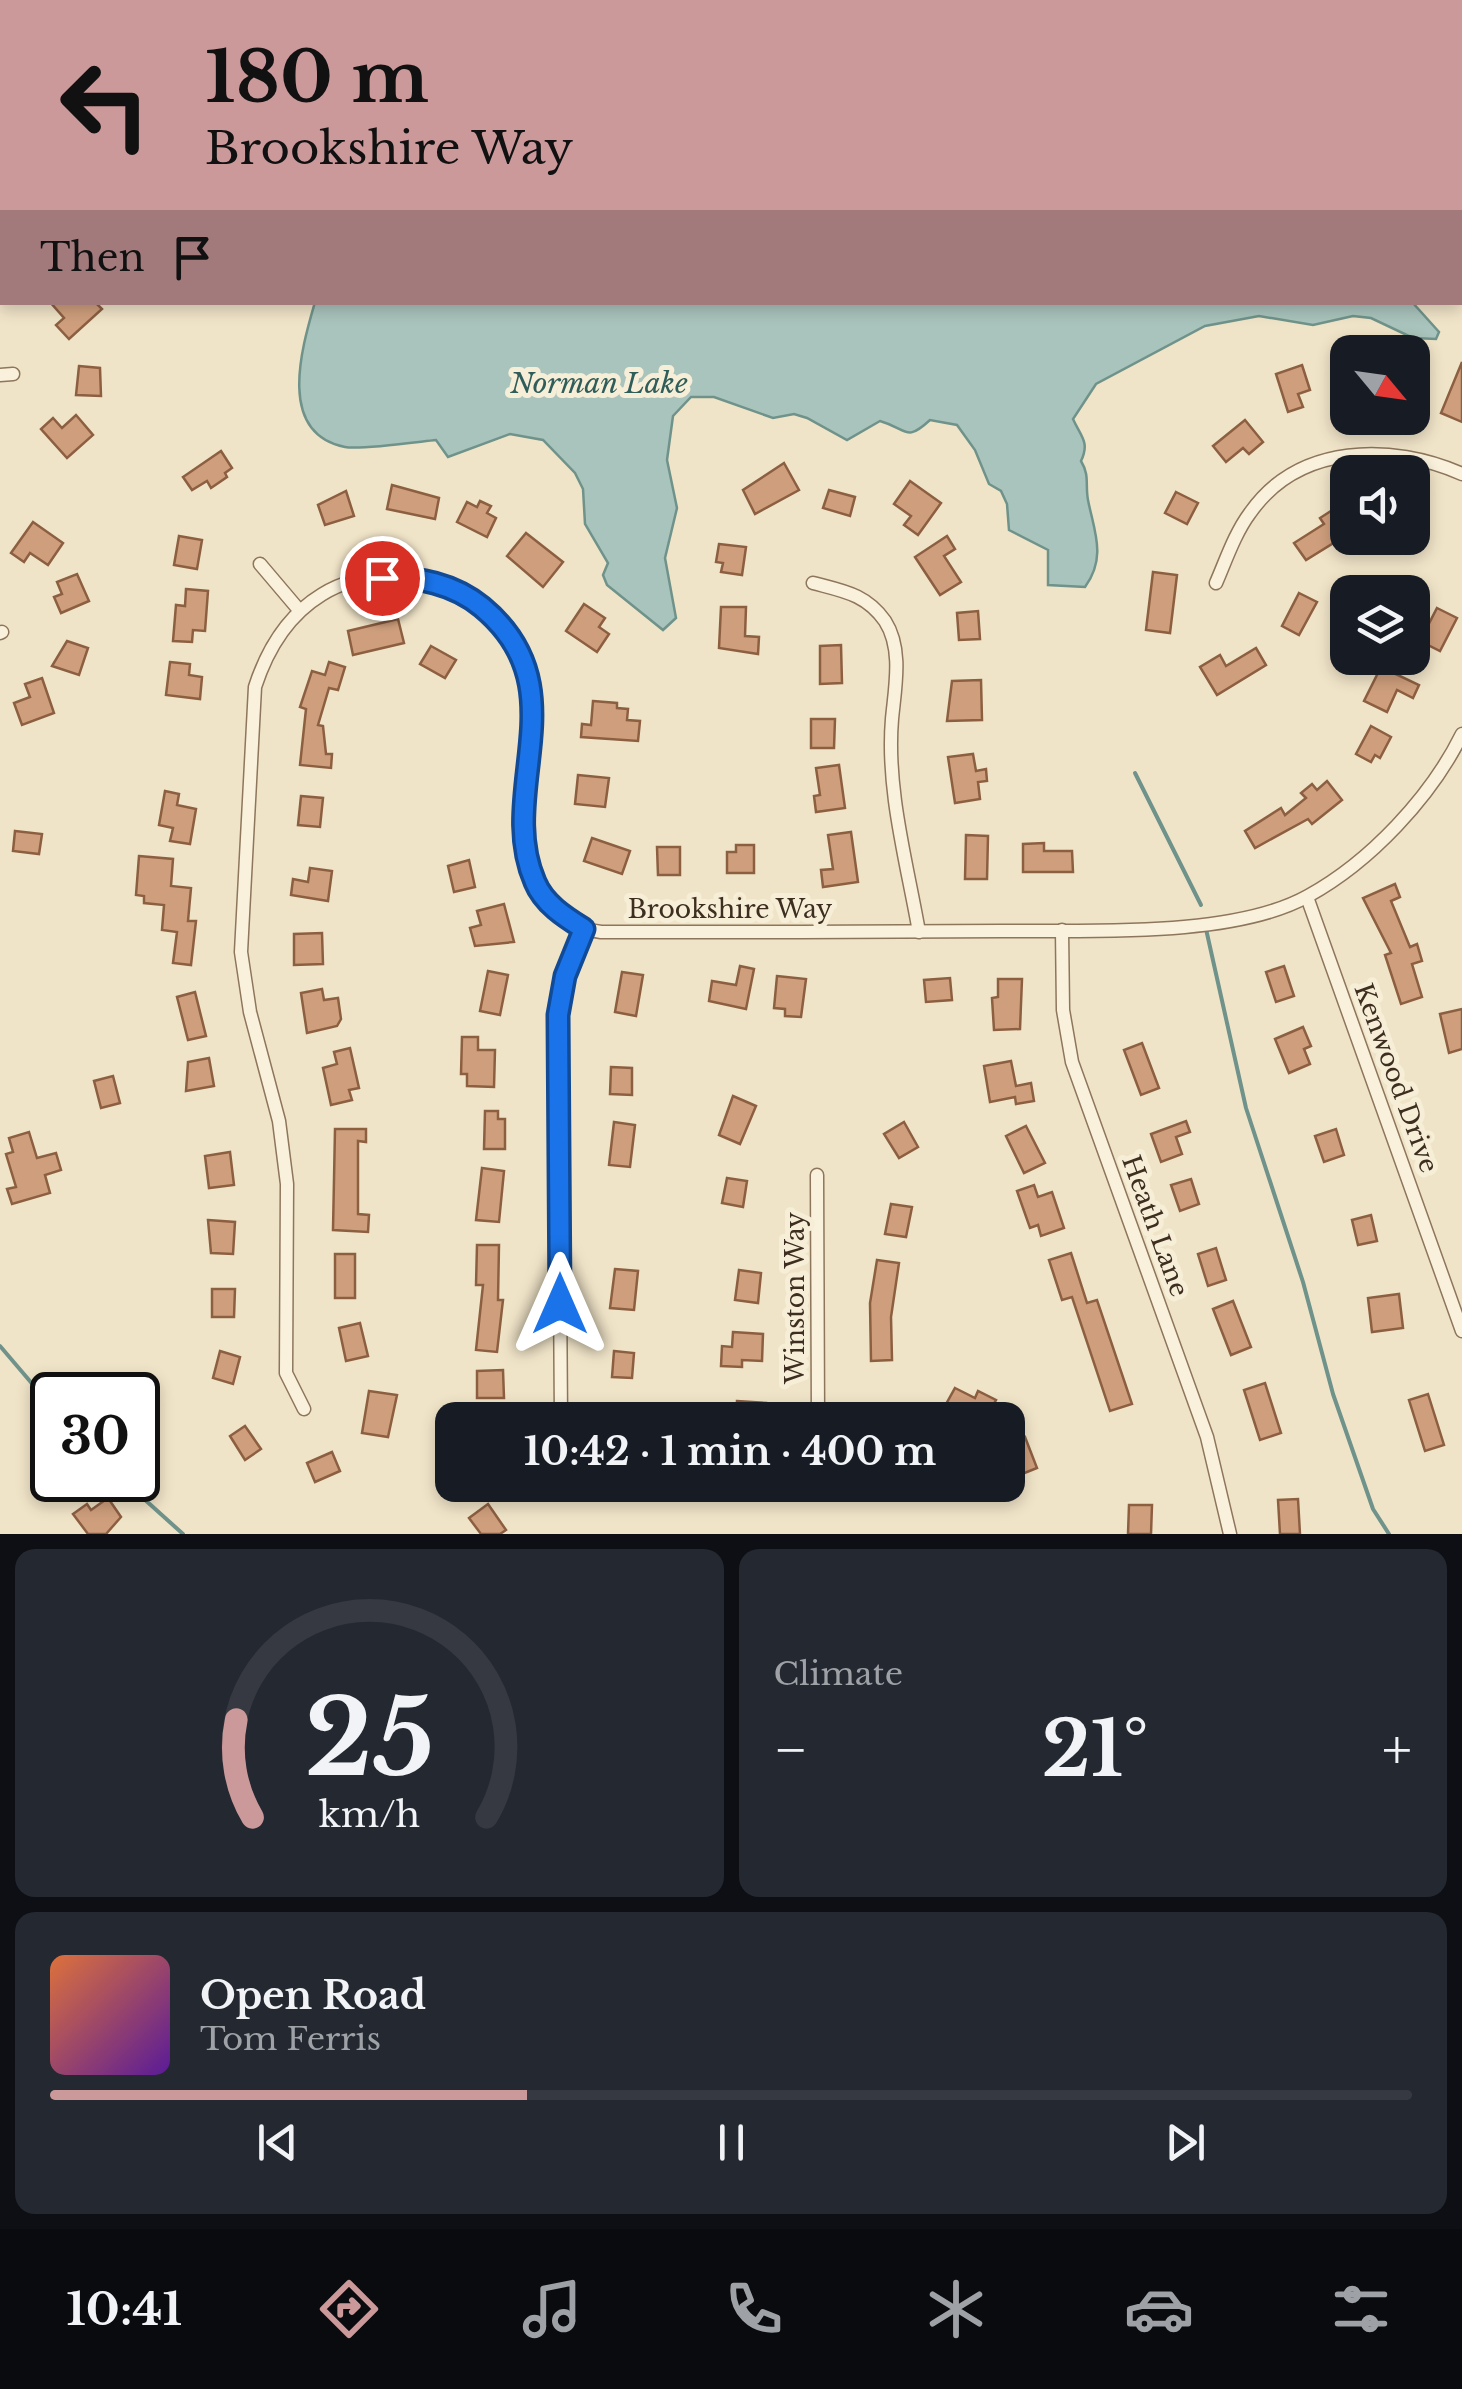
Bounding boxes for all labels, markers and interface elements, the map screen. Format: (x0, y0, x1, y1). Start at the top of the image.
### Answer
text: 180 m (205, 34, 429, 121)
icon: left (40, 40, 170, 170)
text: Brookshire Way (205, 120, 573, 176)
icon: arrive (165, 230, 220, 285)
text: Then (40, 234, 145, 281)
north arrow (1330, 335, 1430, 435)
map controls (1330, 335, 1430, 675)
water label: Norman Lake (509, 366, 688, 401)
button: sound (1330, 455, 1430, 555)
pin (340, 536, 425, 621)
icon: arrive (355, 551, 410, 606)
button: layers (1330, 575, 1430, 675)
street label: Brookshire Way (628, 894, 832, 925)
street label: Kenwood Drive (1347, 979, 1445, 1177)
street label: Heath Lane (1115, 1151, 1195, 1301)
street label: Winston Way (780, 1212, 811, 1385)
position arrow (508, 1252, 612, 1356)
speed limit sign: 30 (30, 1372, 160, 1502)
text: 10:42 · 1 min · 400 m (524, 1428, 936, 1475)
text: Climate (774, 1654, 903, 1694)
text: 25 (304, 1674, 434, 1803)
text: 21° (1042, 1703, 1148, 1796)
text: − (774, 1716, 808, 1784)
text: + (1382, 1716, 1412, 1784)
text: km/h (319, 1792, 420, 1837)
text: Open Road (200, 1972, 426, 2019)
text: Tom Ferris (200, 2019, 381, 2059)
icon: previous (250, 2115, 305, 2170)
icon: pause (704, 2115, 759, 2170)
icon: next (1158, 2115, 1213, 2170)
icon: directions (314, 2274, 384, 2344)
icon: music (517, 2274, 587, 2344)
icon: phone (719, 2274, 789, 2344)
icon: climate (921, 2274, 991, 2344)
icon: car (1124, 2274, 1194, 2344)
icon: filters (1326, 2274, 1396, 2344)
text: 10:41 (66, 2281, 182, 2337)

